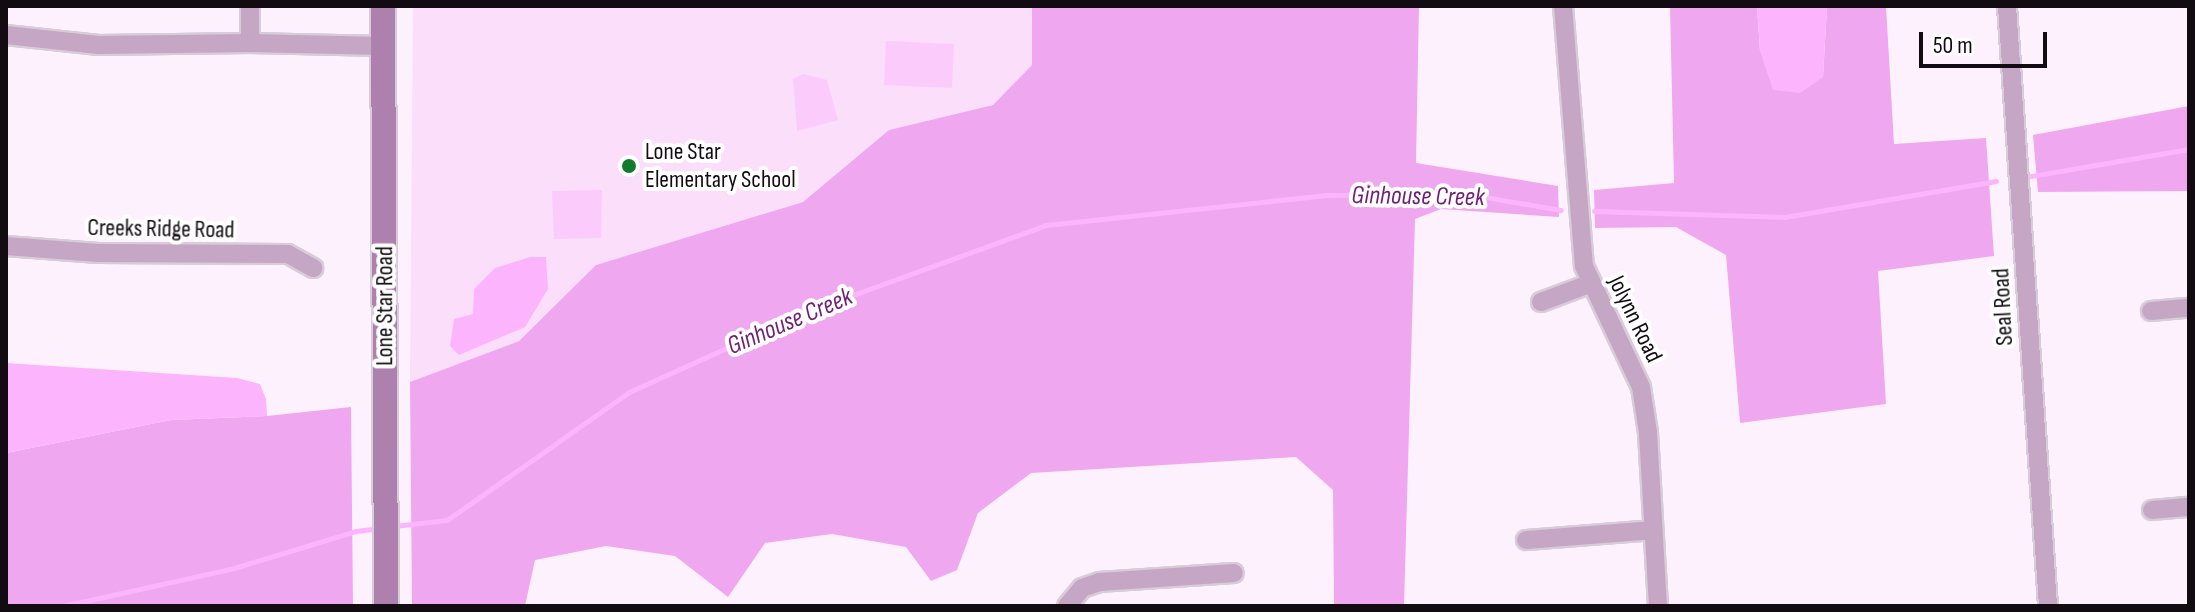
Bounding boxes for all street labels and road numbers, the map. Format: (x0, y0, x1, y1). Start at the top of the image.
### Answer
street label: Creeks Ridge Road (87, 213, 235, 245)
street label: Lone Star Road (371, 246, 399, 366)
street label: Seal Road (1987, 268, 2019, 346)
street label: Jolynn Road (1602, 271, 1668, 367)

